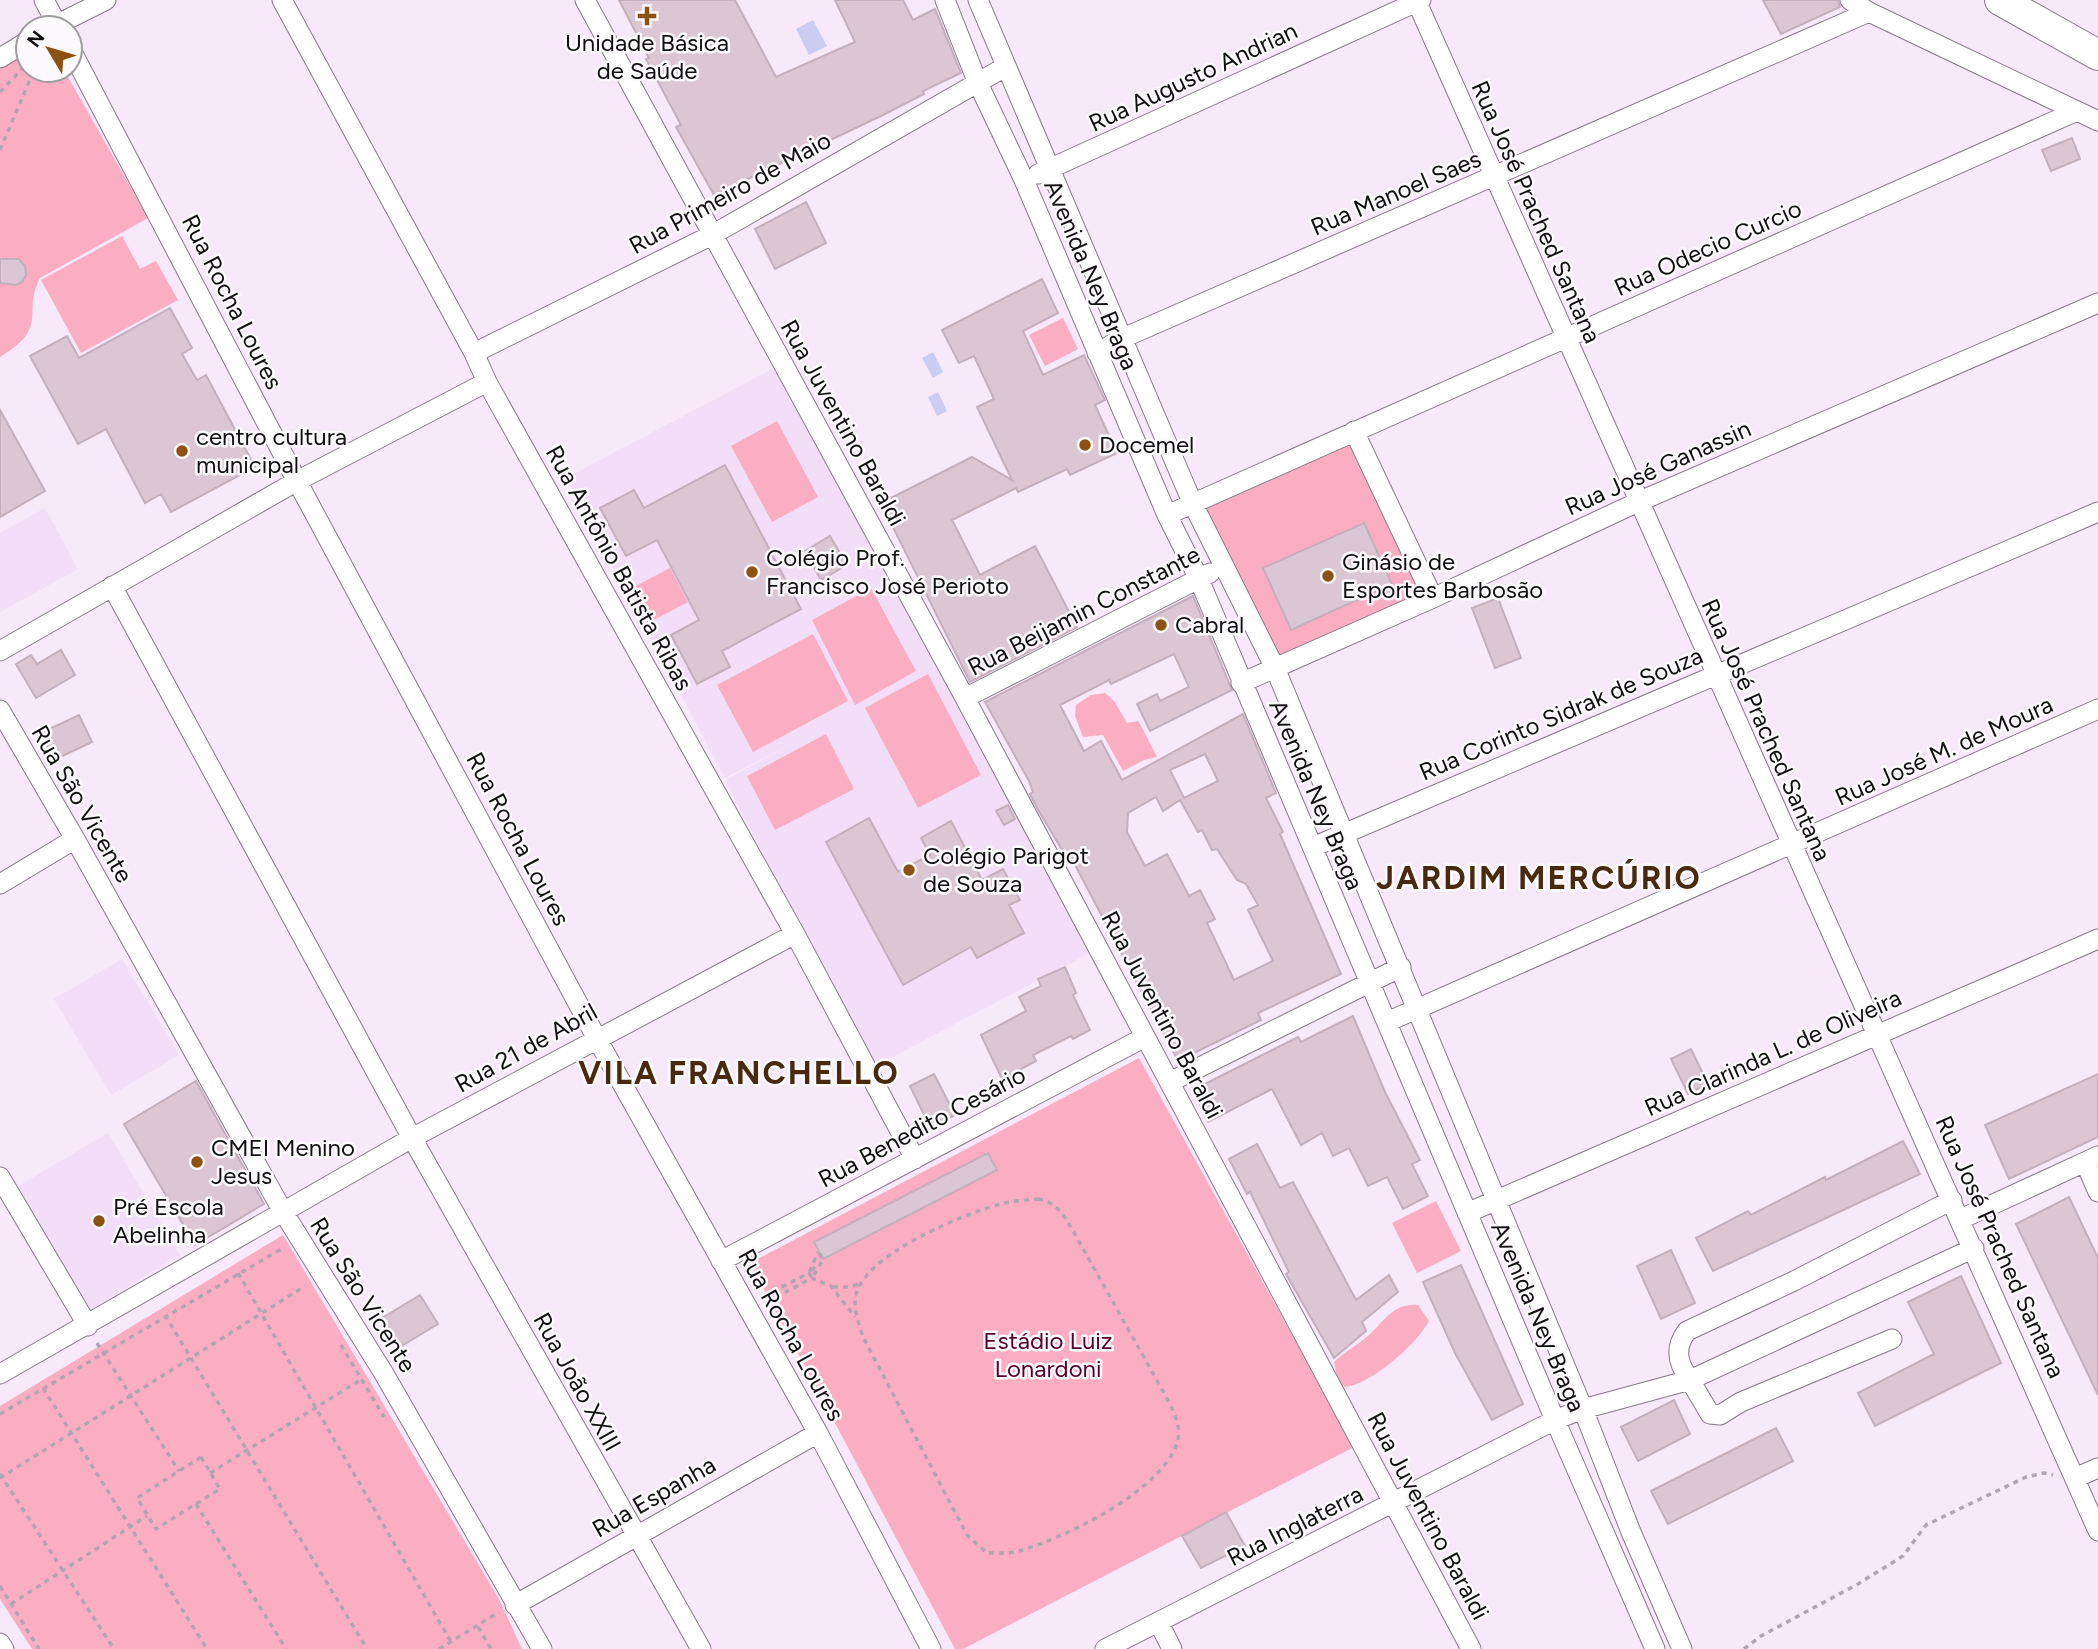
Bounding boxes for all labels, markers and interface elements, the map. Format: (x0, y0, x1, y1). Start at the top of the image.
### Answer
marker: Unidade Básica de Saúde (637, 6, 657, 26)
north arrow (14, 14, 84, 84)
street label: Rua Augusto Andrian (1084, 15, 1302, 138)
text: N (22, 26, 50, 52)
place label: Unidade Básica de Saúde (565, 28, 729, 85)
street label: Rua José Prached Santana (1465, 76, 1607, 347)
street label: Rua Primeiro de Maio (624, 125, 836, 260)
street label: Rua Manoel Saes (1306, 144, 1485, 241)
street label: Avenida Ney Braga (1038, 175, 1145, 374)
street label: Rua Odecio Curcio (1610, 193, 1806, 302)
street label: Rua Rocha Loures (176, 210, 289, 394)
street label: Rua Juventino Baraldi (775, 315, 912, 531)
street label: Rua José Ganassin (1560, 414, 1755, 522)
place label: centro cultura municipal (196, 422, 347, 479)
place label: Docemel (1099, 430, 1194, 459)
marker: Docemel (1077, 437, 1093, 453)
street label: Rua Antônio Batista Ribas (540, 440, 699, 695)
marker: centro cultura municipal (174, 443, 190, 459)
street label: Rua Beijamin Constante (963, 539, 1205, 682)
place label: Colégio Prof. Francisco José Perioto (766, 543, 1009, 600)
place label: Ginásio de Esportes Barbosão (1342, 547, 1543, 604)
marker: Colégio Prof. Francisco José Perioto (744, 564, 760, 580)
marker: Ginásio de Esportes Barbosão (1320, 568, 1336, 584)
street label: Rua José Prached Santana (1695, 594, 1837, 865)
place label: Cabral (1175, 610, 1244, 639)
marker: Cabral (1153, 617, 1169, 633)
street label: Rua Corinto Sidrak de Souza (1415, 641, 1707, 787)
street label: Rua José M. de Moura (1830, 689, 2057, 812)
street label: Avenida Ney Braga (1263, 695, 1370, 894)
street label: Rua São Vicente (26, 720, 139, 888)
street label: Rua Rocha Loures (461, 747, 576, 930)
place label: Colégio Parigot de Souza (923, 841, 1089, 898)
district label: JARDIM MERCÚRIO (1376, 859, 1702, 897)
marker: Colégio Parigot de Souza (901, 862, 917, 878)
street label: Rua Juventino Baraldi (1095, 906, 1229, 1124)
street label: Rua Clarinda L. de Oliveira (1640, 983, 1906, 1122)
street label: Rua 21 de Abril (450, 997, 602, 1099)
district label: VILA FRANCHELLO (578, 1054, 900, 1092)
street label: Rua Benedito Cesário (813, 1060, 1030, 1194)
street label: Rua José Prached Santana (1929, 1111, 2071, 1382)
place label: CMEI Menino Jesus (211, 1133, 355, 1190)
marker: CMEI Menino Jesus (189, 1154, 205, 1170)
place label: Pré Escola Abelinha (113, 1192, 224, 1249)
street label: Rua São Vicente (304, 1212, 423, 1378)
marker: Pré Escola Abelinha (91, 1213, 107, 1229)
street label: Avenida Ney Braga (1485, 1217, 1592, 1416)
street label: Rua Rocha Loures (732, 1244, 851, 1426)
street label: Rua João XXIII (527, 1307, 627, 1456)
park label: Estádio Luiz Lonardoni (983, 1326, 1113, 1383)
street label: Rua Juventino Baraldi (1361, 1407, 1495, 1625)
street label: Rua Espanha (587, 1450, 721, 1543)
street label: Rua Inglaterra (1222, 1479, 1368, 1572)

